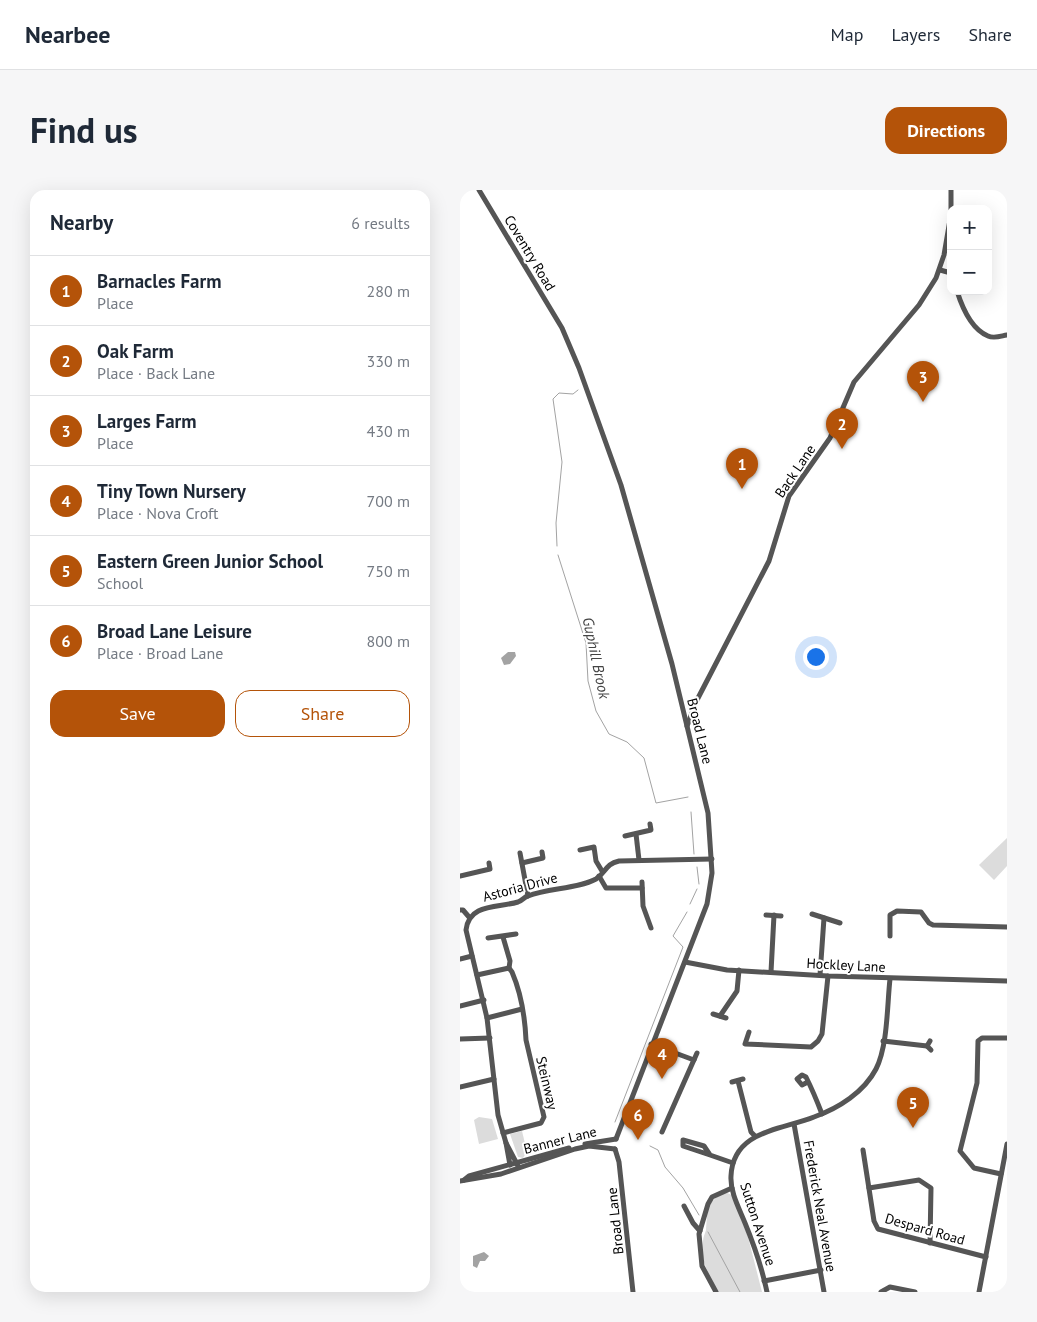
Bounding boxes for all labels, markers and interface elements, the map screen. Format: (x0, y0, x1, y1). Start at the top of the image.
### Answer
text: Nearbee (25, 19, 110, 50)
text: Map (831, 23, 863, 46)
text: Layers (891, 23, 940, 46)
text: Share (968, 23, 1012, 46)
text: Find us (30, 107, 138, 153)
button: Directions (885, 107, 1007, 154)
map controls (947, 205, 992, 295)
button: + (947, 205, 992, 250)
text: Nearby (50, 209, 113, 236)
street label: Coventry Road (500, 212, 560, 294)
text: 6 results (351, 213, 410, 233)
button: − (947, 250, 992, 295)
text: Barnacles Farm (97, 269, 221, 293)
text: 1 (61, 281, 71, 301)
text: 280 m (367, 281, 410, 301)
text: Place (97, 293, 134, 313)
text: Oak Farm (97, 339, 174, 363)
text: 2 (61, 351, 71, 371)
text: 330 m (367, 351, 410, 371)
pin: 3 (907, 361, 939, 402)
text: Place · Back Lane (97, 363, 215, 383)
pin: 2 (826, 408, 858, 449)
text: Larges Farm (97, 409, 197, 433)
text: 3 (61, 421, 71, 441)
text: 430 m (367, 421, 410, 441)
text: Place (97, 433, 134, 453)
street label: Back Lane (771, 441, 819, 501)
pin: 1 (726, 448, 758, 489)
text: Tiny Town Nursery (97, 479, 246, 503)
text: 4 (61, 491, 71, 511)
text: 700 m (367, 491, 410, 511)
text: Place · Nova Croft (97, 503, 218, 523)
text: Eastern Green Junior School (97, 549, 323, 573)
text: 5 (61, 561, 71, 581)
text: 750 m (367, 561, 410, 581)
text: School (97, 573, 143, 593)
water label: Guphill Brook (579, 615, 615, 702)
text: Broad Lane Leisure (97, 619, 252, 643)
text: 6 (61, 631, 71, 651)
text: 800 m (367, 631, 410, 651)
text: Place · Broad Lane (97, 643, 223, 663)
your location (803, 644, 829, 670)
button: Save (50, 690, 225, 737)
button: Share (235, 690, 410, 737)
street label: Broad Lane (683, 696, 717, 766)
street label: Astoria Drive (481, 868, 559, 906)
street label: Hockley Lane (806, 954, 886, 976)
pin: 4 (646, 1038, 678, 1079)
street label: Steinway (532, 1055, 562, 1112)
pin: 5 (897, 1087, 929, 1128)
pin: 6 (622, 1099, 654, 1140)
street label: Banner Lane (522, 1122, 598, 1158)
street label: Frederick Neal Avenue (800, 1139, 840, 1273)
street label: Sutton Avenue (736, 1180, 780, 1268)
street label: Broad Lane (603, 1187, 627, 1255)
street label: Despard Road (883, 1209, 967, 1249)

